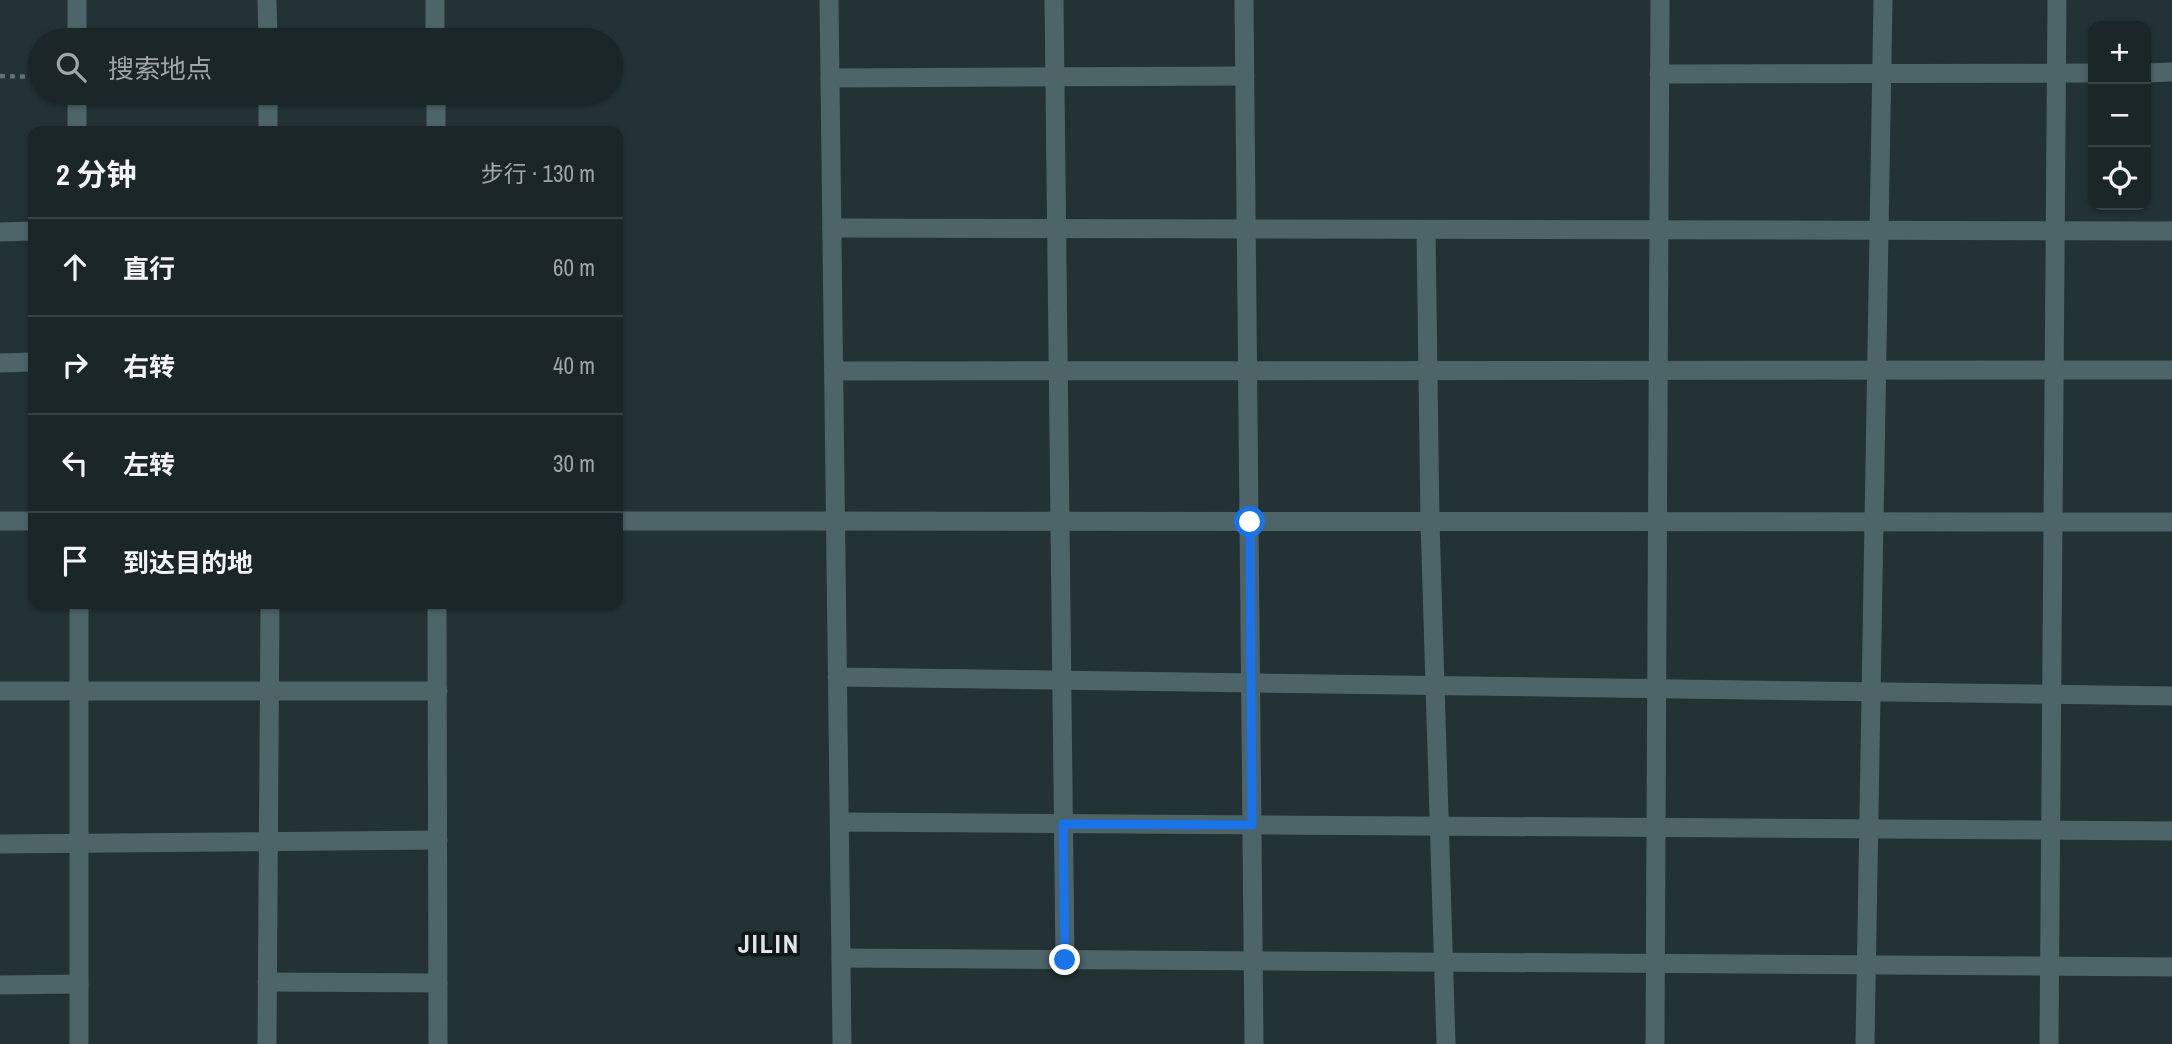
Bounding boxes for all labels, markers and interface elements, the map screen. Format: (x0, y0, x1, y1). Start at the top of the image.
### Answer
map controls (2088, 21, 2151, 210)
button: + (2088, 21, 2151, 84)
search box (28, 28, 623, 105)
icon: search (52, 48, 90, 86)
text: 搜索地点 (108, 51, 212, 86)
button: − (2088, 84, 2151, 147)
button: locate (2088, 147, 2151, 210)
text: 2 分钟 (56, 154, 137, 194)
text: 步行 · 130 m (481, 158, 595, 189)
icon: ahead (56, 248, 94, 286)
text: 直行 (123, 251, 175, 286)
text: 60 m (553, 252, 595, 283)
icon: right (56, 346, 94, 384)
text: 右转 (123, 349, 175, 384)
text: 40 m (553, 350, 595, 381)
icon: left (56, 444, 94, 482)
text: 左转 (123, 447, 175, 482)
text: 30 m (553, 448, 595, 479)
route start (1234, 506, 1265, 537)
icon: arrive (56, 542, 94, 580)
text: 到达目的地 (123, 545, 253, 580)
district label: JILIN (738, 926, 800, 961)
route end (1049, 944, 1080, 975)

